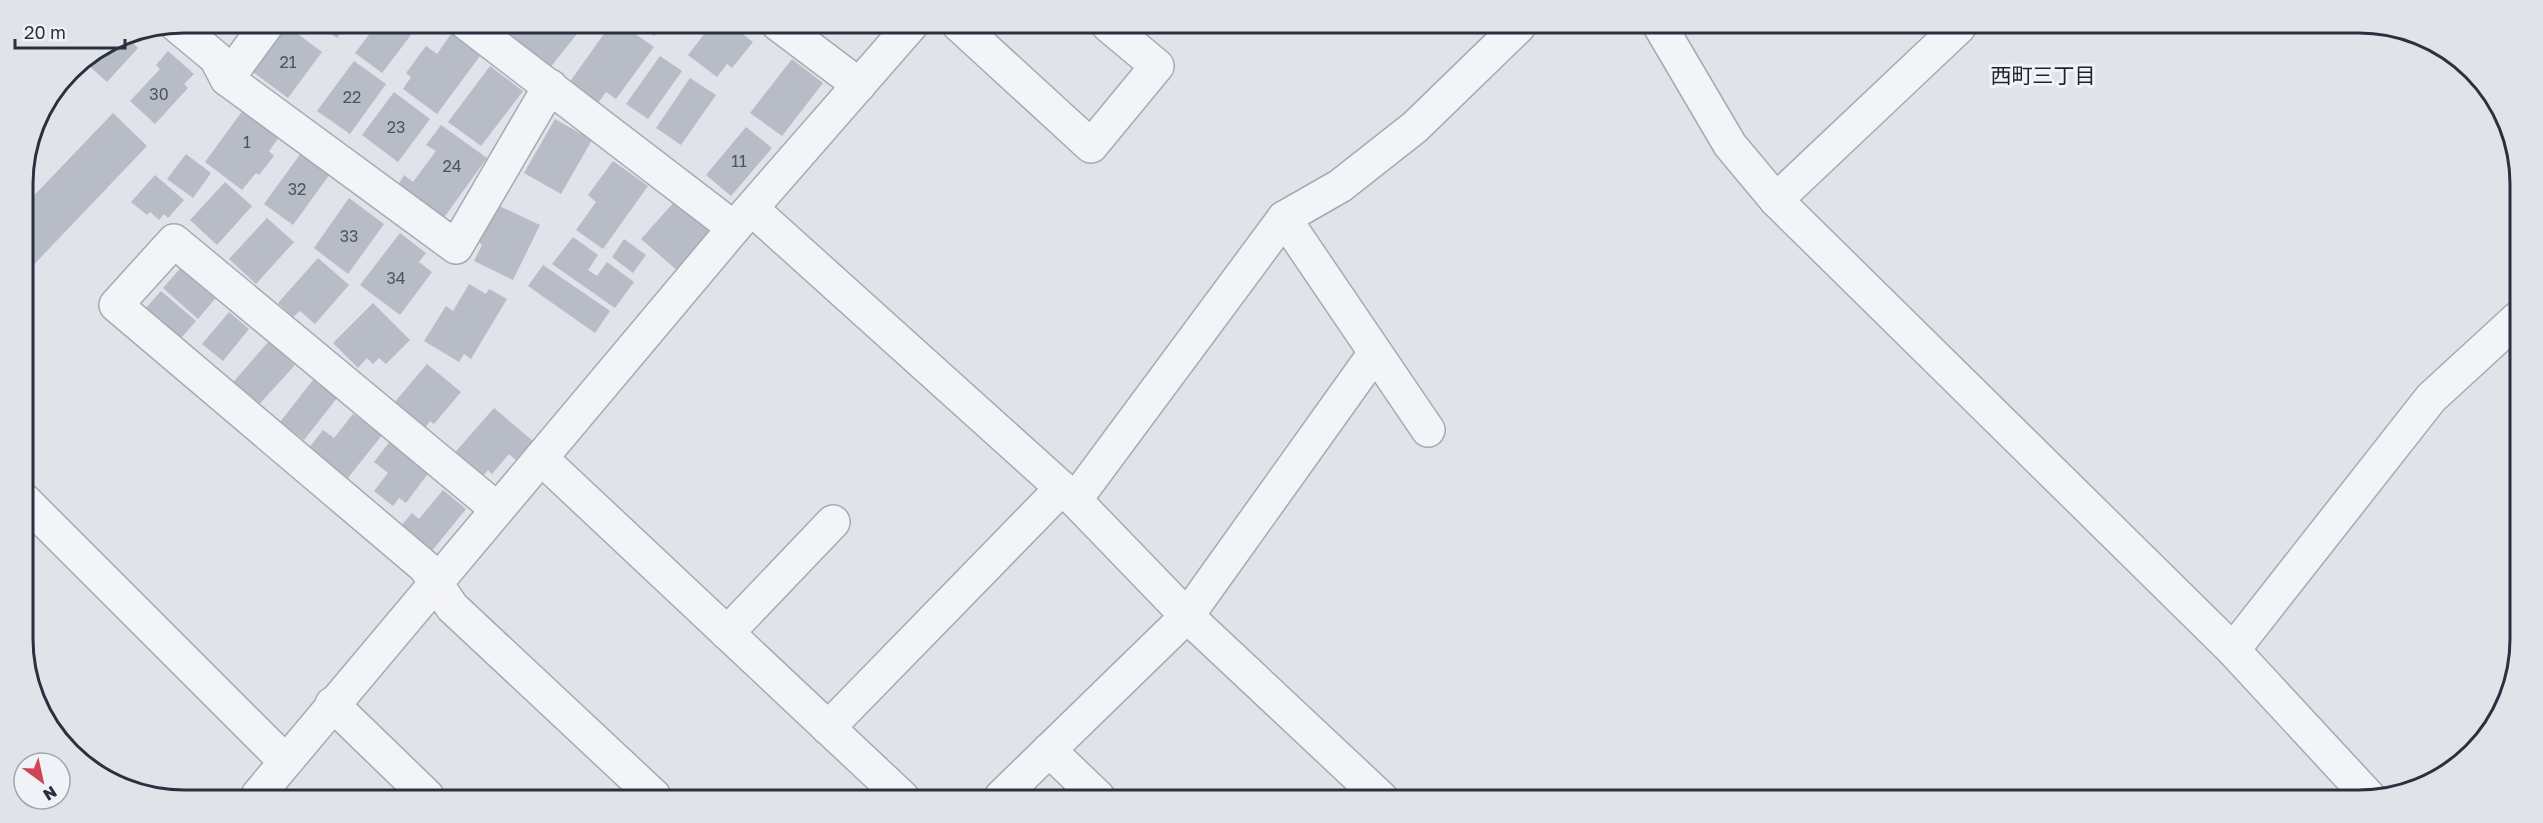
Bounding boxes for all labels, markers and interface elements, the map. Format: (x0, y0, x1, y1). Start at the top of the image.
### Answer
scale bar (15, 12, 124, 50)
text: 20 m (24, 21, 66, 43)
house number: 21 (279, 52, 297, 72)
district label: 西町三丁目 (1991, 62, 2096, 88)
house number: 30 (149, 84, 169, 104)
house number: 22 (343, 87, 361, 107)
house number: 23 (387, 117, 405, 137)
house number: 1 (243, 132, 251, 152)
house number: 11 (731, 151, 747, 171)
house number: 24 (442, 156, 462, 176)
house number: 32 (288, 179, 306, 199)
house number: 33 (340, 226, 358, 246)
house number: 34 (386, 268, 406, 288)
north arrow (12, 751, 72, 811)
text: N (40, 782, 61, 805)

